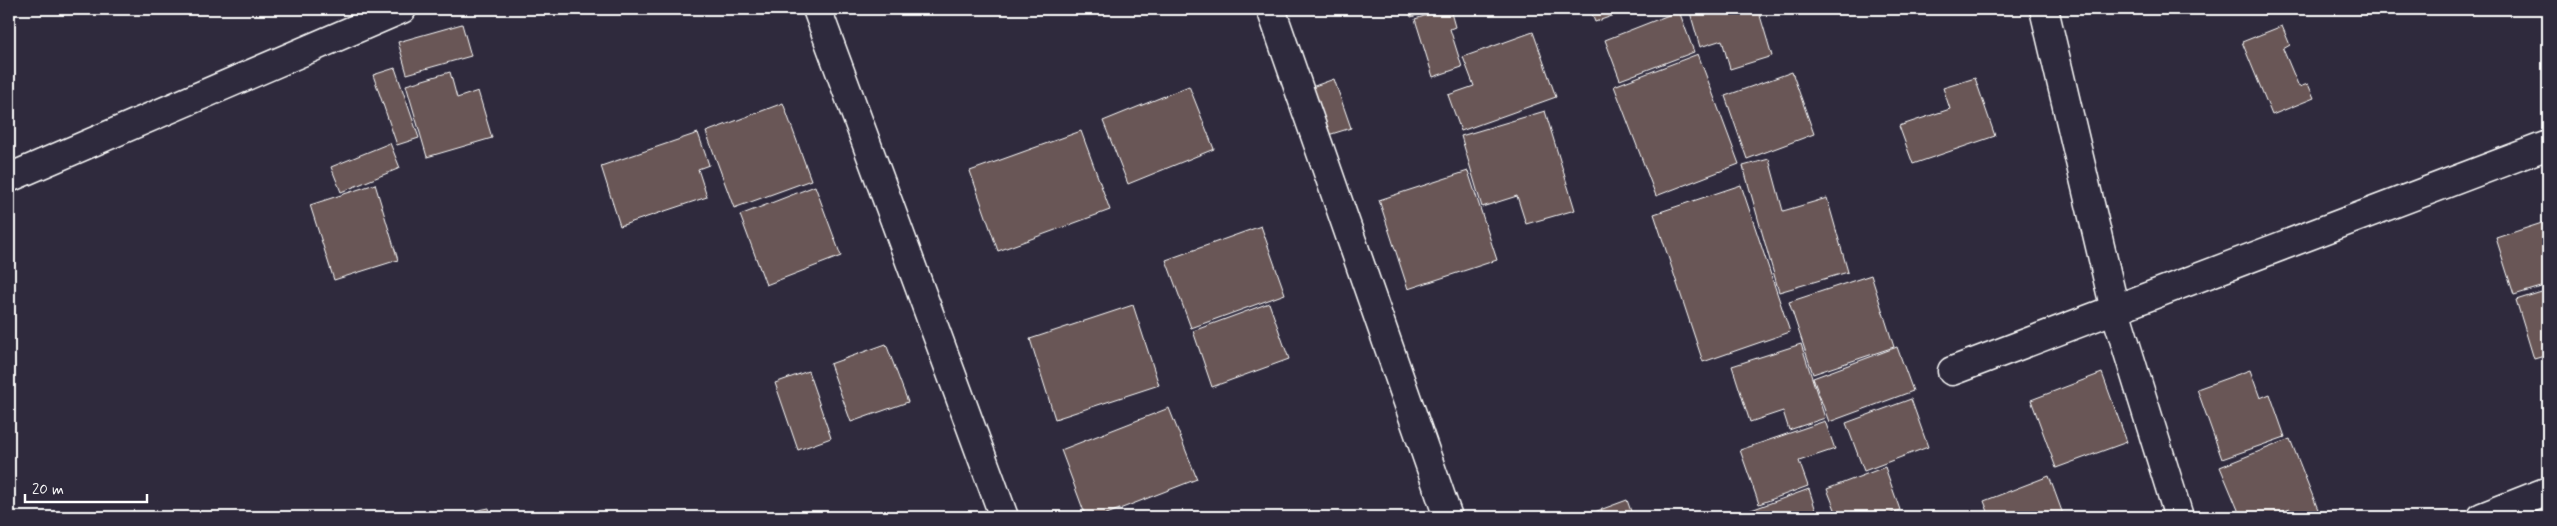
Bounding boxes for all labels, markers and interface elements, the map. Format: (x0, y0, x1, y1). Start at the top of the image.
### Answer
scale bar (25, 471, 148, 503)
text: 20 m (32, 480, 64, 500)

